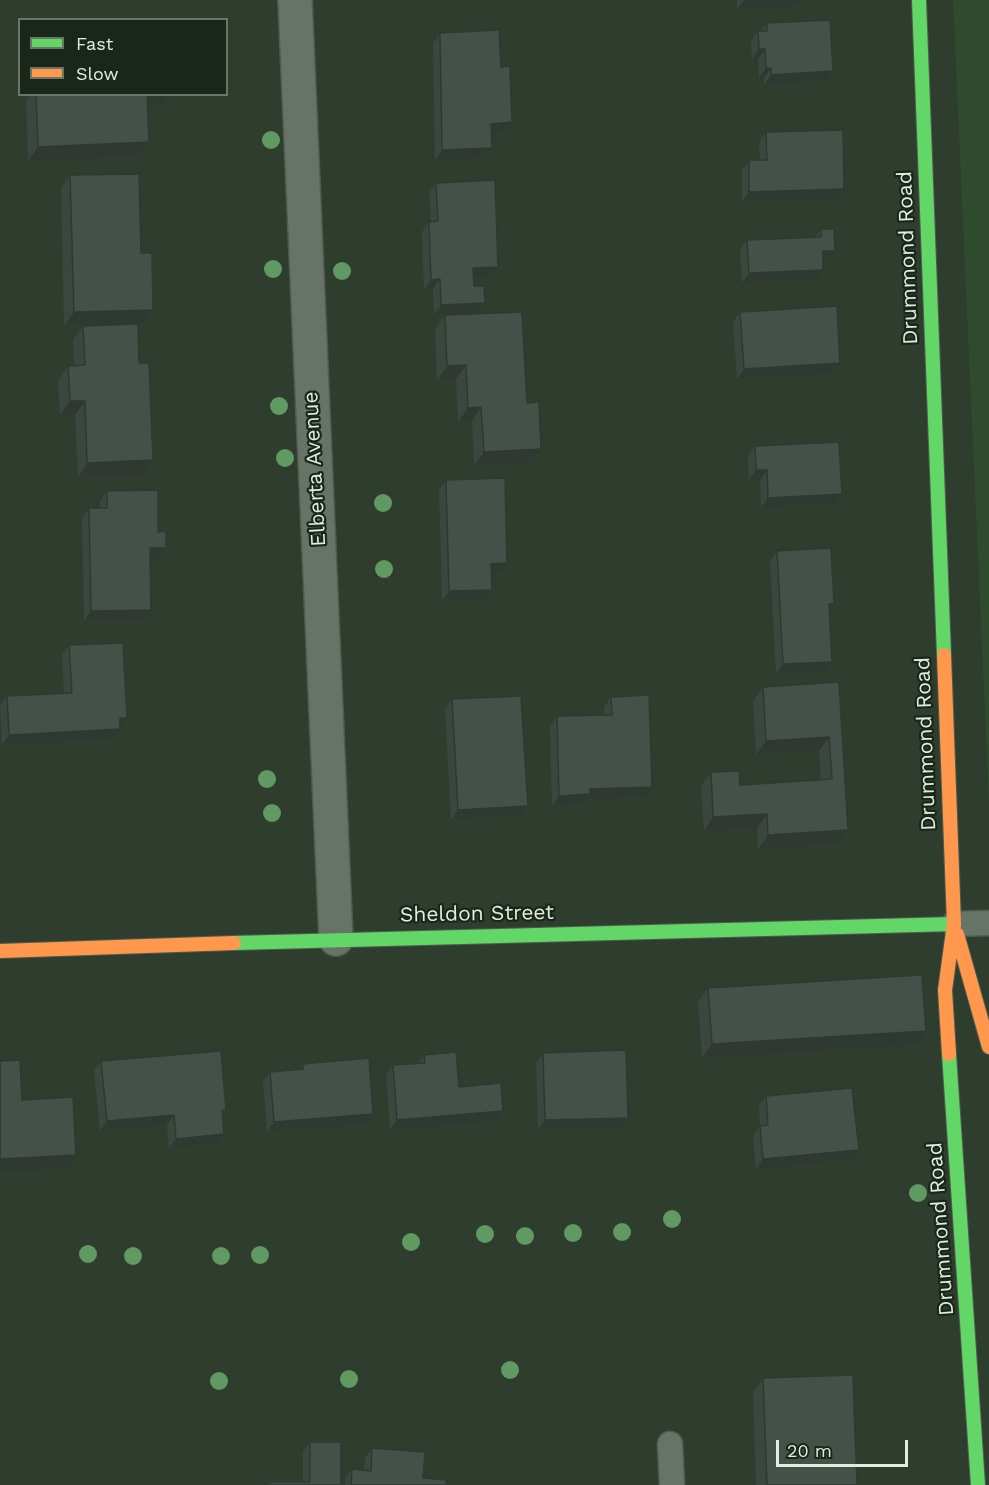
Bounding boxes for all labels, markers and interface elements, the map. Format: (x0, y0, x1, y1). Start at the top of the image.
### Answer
legend (18, 18, 228, 96)
text: Fast (76, 33, 113, 54)
text: Slow (76, 63, 119, 84)
street label: Drummond Road (892, 171, 924, 345)
street label: Elberta Avenue (298, 391, 332, 547)
street label: Drummond Road (910, 657, 942, 831)
street label: Sheldon Street (400, 900, 554, 928)
street label: Drummond Road (922, 1141, 960, 1317)
scale bar (779, 1428, 911, 1466)
text: 20 m (787, 1440, 832, 1461)

